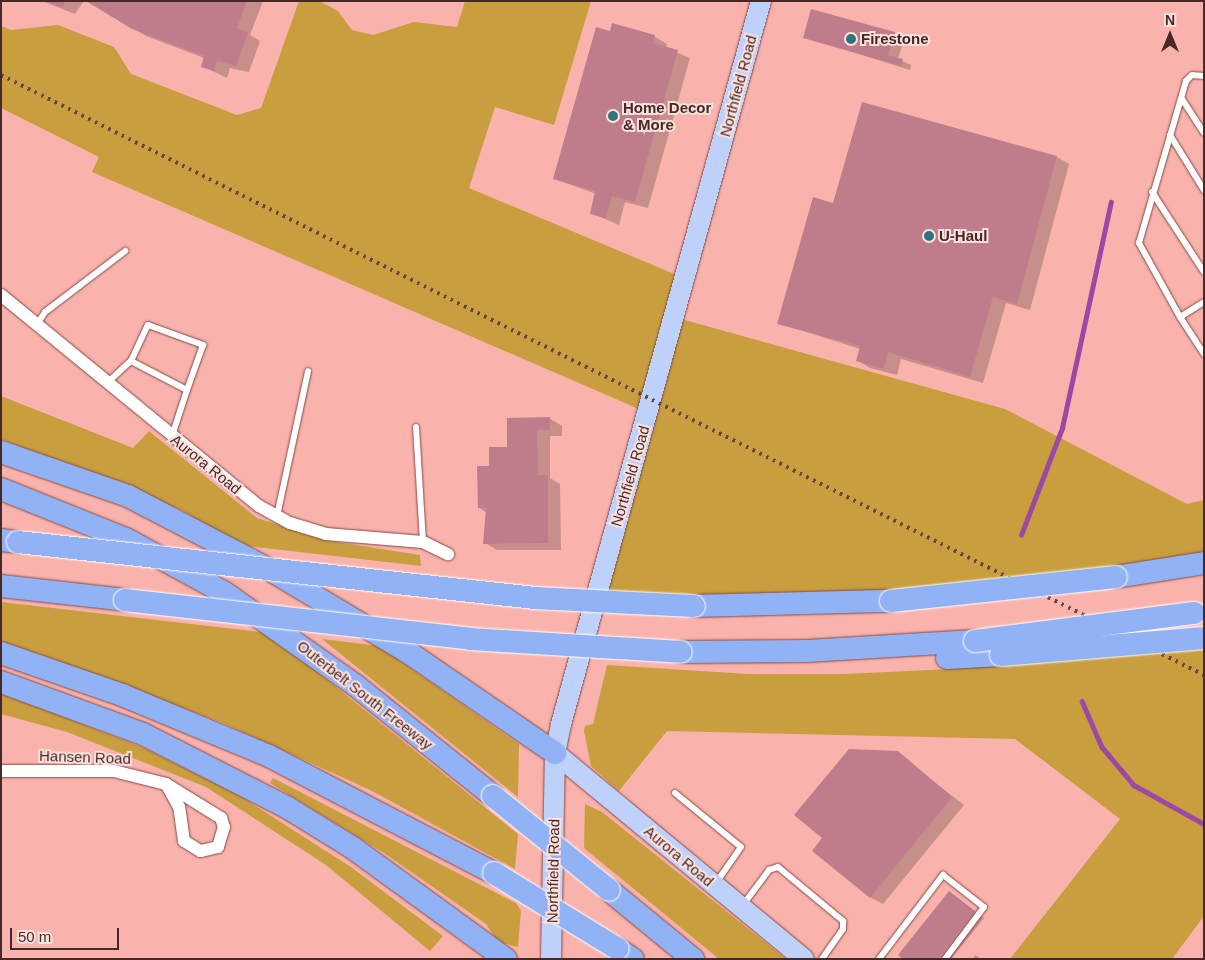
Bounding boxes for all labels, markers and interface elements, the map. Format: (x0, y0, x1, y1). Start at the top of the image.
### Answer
north arrow (1145, 10, 1195, 60)
text: N (1165, 12, 1175, 28)
place label: Firestone (861, 30, 929, 48)
street label: Northfield Road (716, 33, 760, 139)
marker: Firestone (845, 33, 857, 45)
place label: Home Decor & More (623, 98, 711, 133)
marker: Home Decor & More (607, 110, 619, 122)
place label: U-Haul (939, 227, 987, 245)
marker: U-Haul (923, 230, 935, 242)
street label: Northfield Road (607, 423, 653, 529)
street label: Aurora Road (167, 430, 245, 498)
street label: Outerbelt South Freeway (294, 637, 436, 753)
street label: Hansen Road (39, 746, 131, 768)
street label: Northfield Road (543, 819, 563, 923)
street label: Aurora Road (641, 822, 717, 890)
scale bar (12, 918, 121, 950)
text: 50 m (18, 928, 51, 945)

